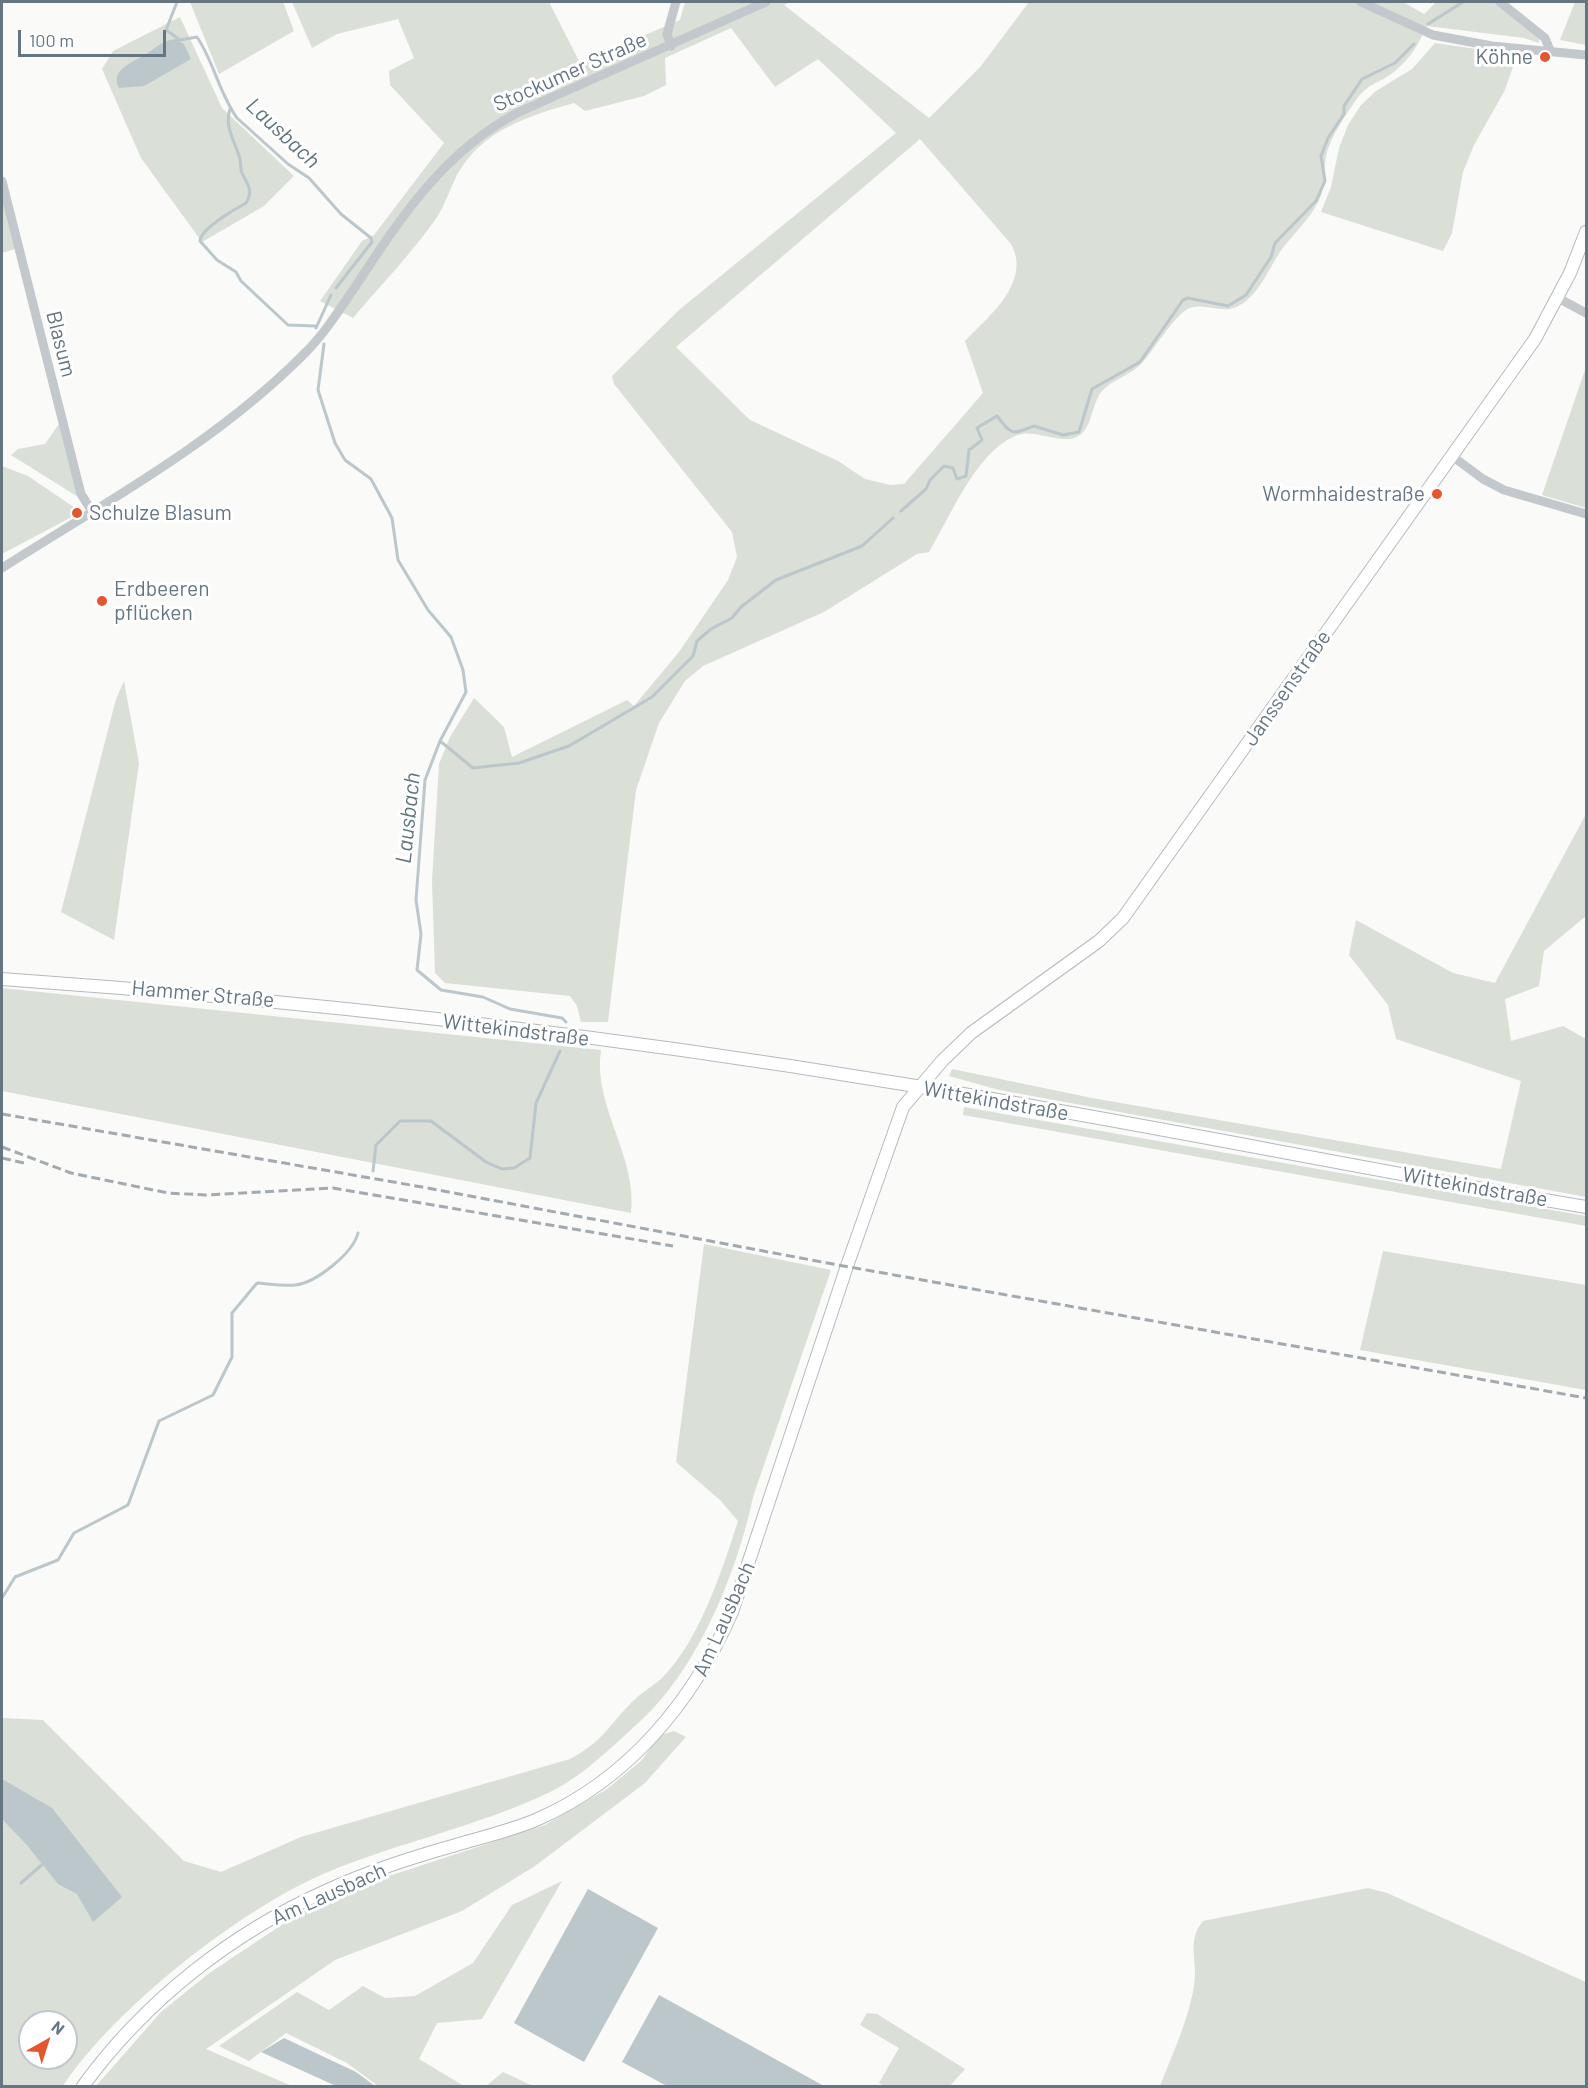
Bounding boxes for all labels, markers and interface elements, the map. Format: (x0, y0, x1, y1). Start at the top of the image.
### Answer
scale bar (21, 18, 170, 56)
street label: Stockumer Straße (489, 27, 651, 117)
text: 100 m (29, 29, 74, 51)
place label: Köhne (1476, 44, 1533, 70)
marker: Köhne (1538, 50, 1552, 64)
water label: Lausbach (241, 92, 325, 174)
street label: Blasum (41, 308, 81, 380)
place label: Wormhaidestraße (1262, 481, 1425, 507)
marker: Wormhaidestraße (1430, 487, 1444, 501)
place label: Schulze Blasum (89, 500, 232, 526)
marker: Schulze Blasum (70, 506, 84, 520)
place label: Erdbeeren pflücken (114, 576, 209, 626)
marker: Erdbeeren pflücken (95, 594, 109, 608)
street label: Janssenstraße (1238, 625, 1336, 751)
water label: Lausbach (390, 771, 426, 865)
street label: Hammer Straße (131, 975, 275, 1013)
street label: Wittekindstraße (441, 1009, 591, 1051)
street label: Wittekindstraße (921, 1076, 1071, 1126)
street label: Wittekindstraße (1400, 1162, 1550, 1212)
street label: Am Lausbach (688, 1558, 760, 1680)
street label: Am Lausbach (268, 1858, 390, 1930)
north arrow (18, 2010, 78, 2070)
text: N (48, 2016, 68, 2038)

